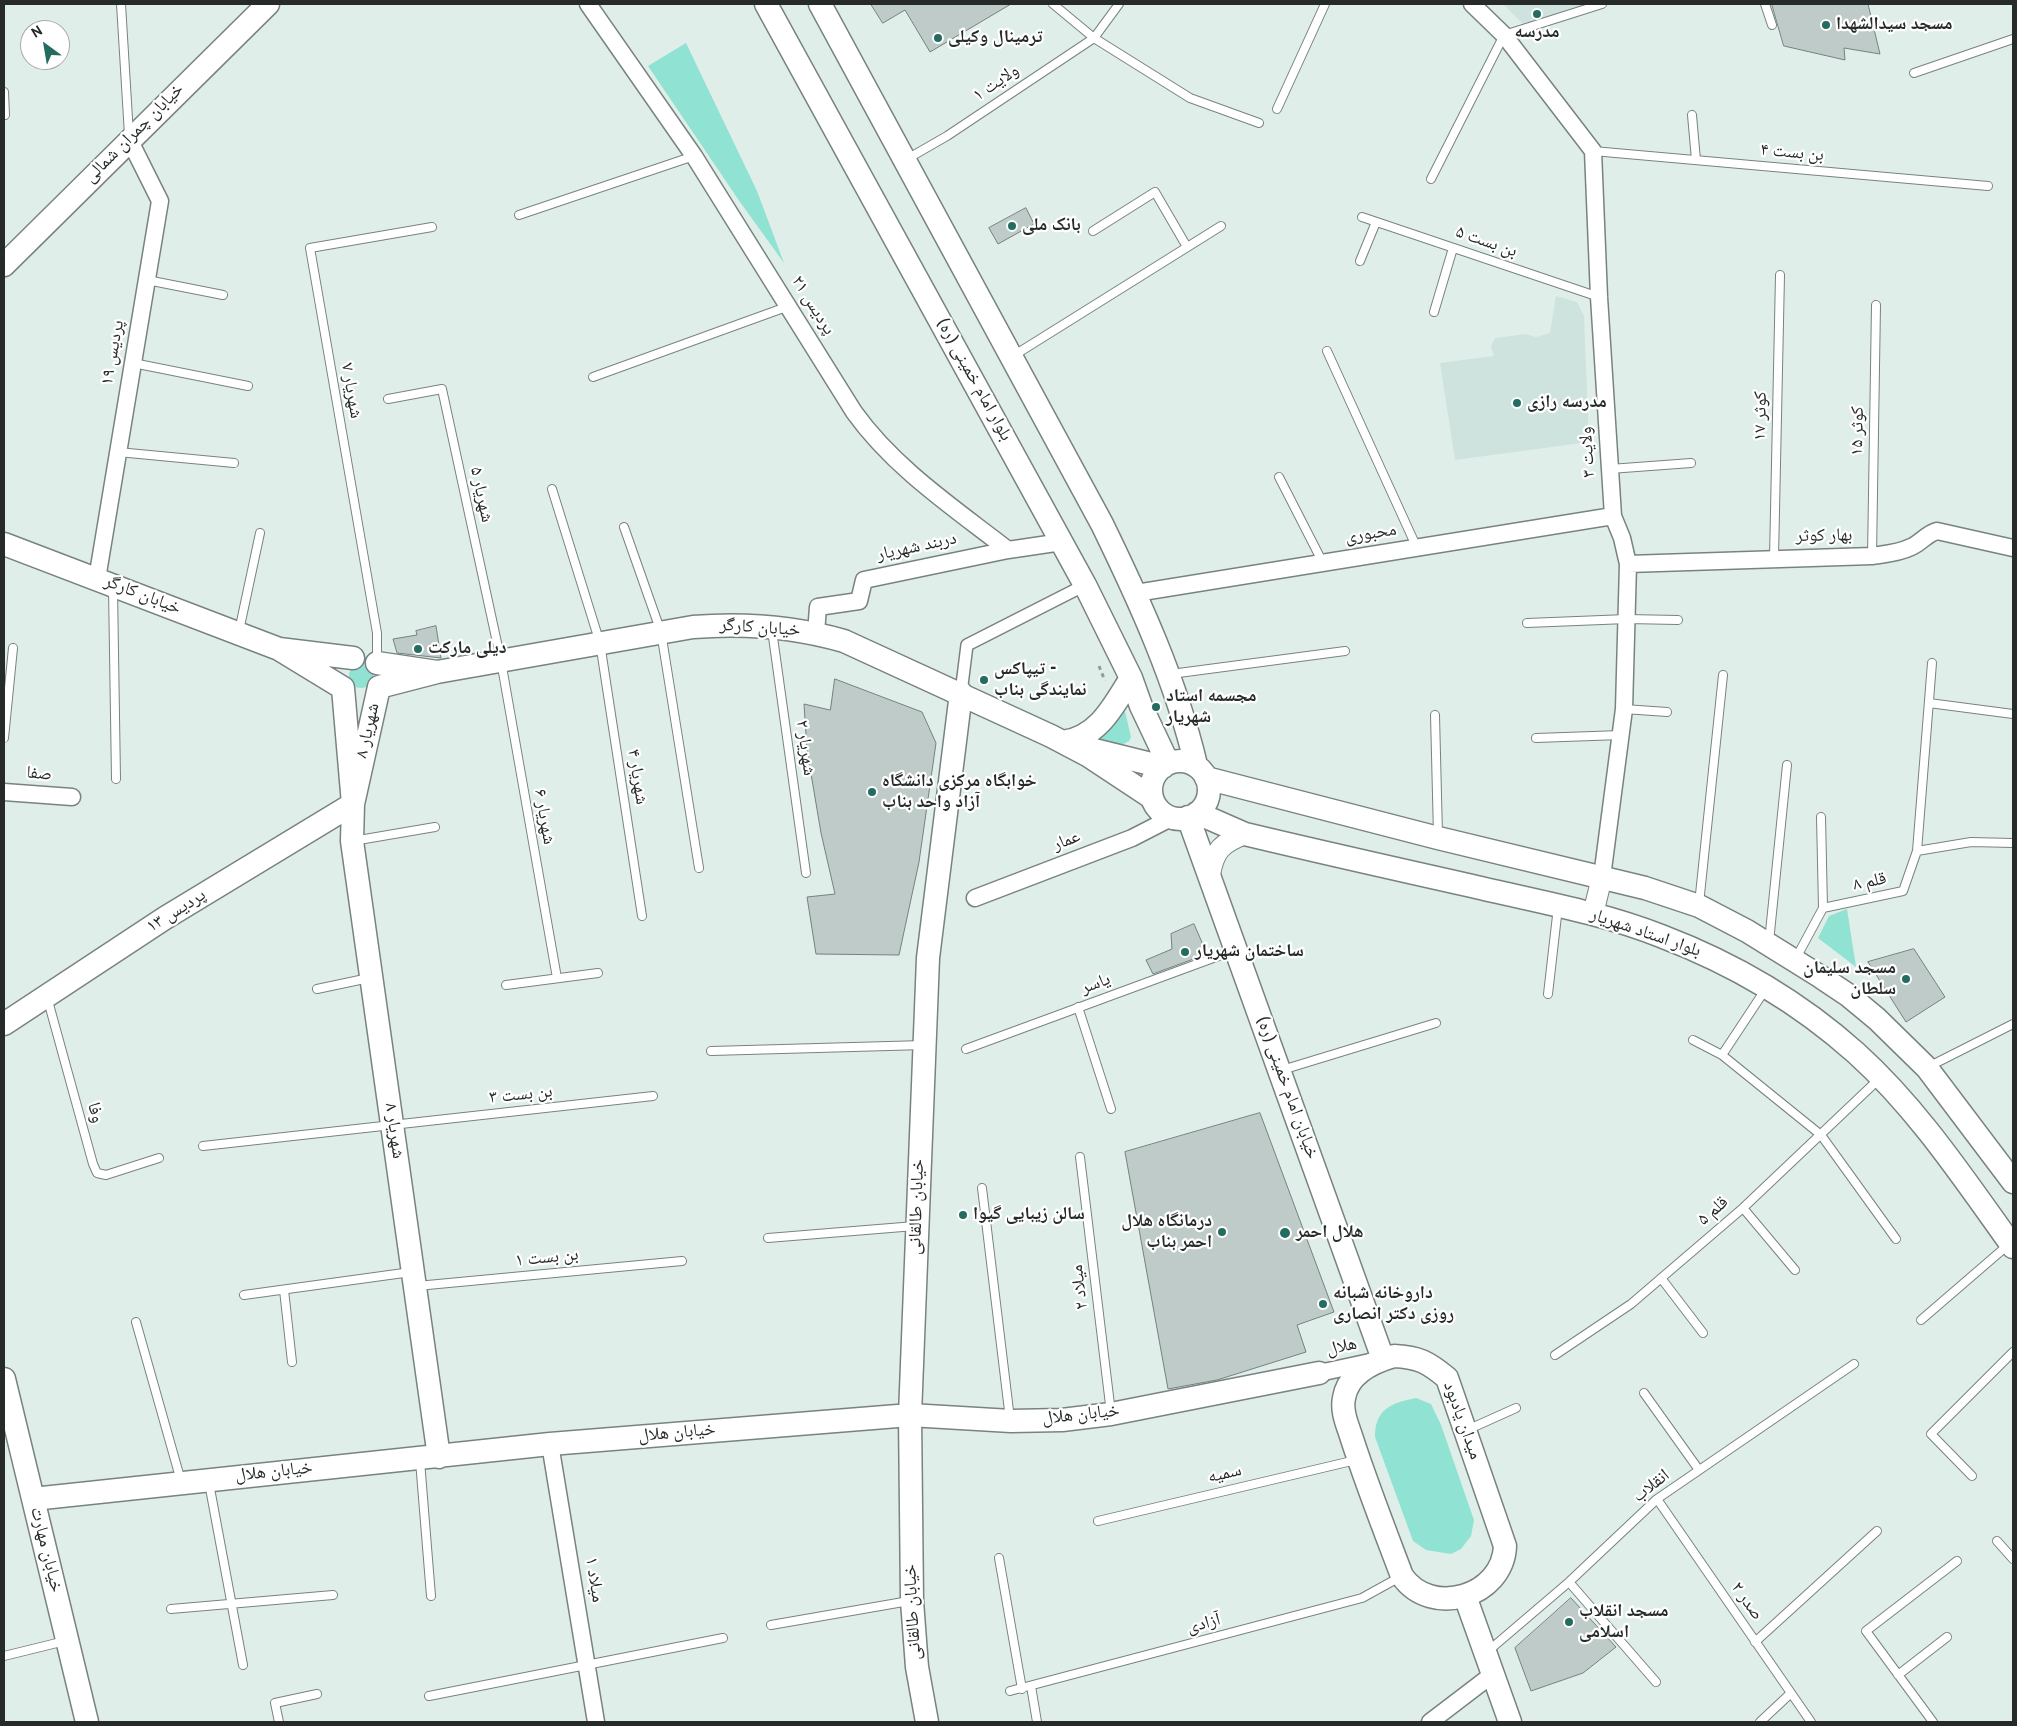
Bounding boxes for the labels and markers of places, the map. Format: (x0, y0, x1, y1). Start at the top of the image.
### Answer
marker: مدرسه (1531, 8, 1543, 20)
place label: مسجد سیدالشهدا (1836, 14, 1952, 36)
marker: مسجد سیدالشهدا (1820, 19, 1832, 31)
place label: مدرسه (1514, 22, 1560, 44)
place label: ترمینال وکیلی (948, 27, 1042, 49)
marker: ترمینال وکیلی (932, 32, 944, 44)
place label: بانک ملی (1022, 215, 1081, 237)
marker: بانک ملی (1006, 220, 1018, 232)
place label: مدرسه رازی (1527, 392, 1607, 414)
marker: مدرسه رازی (1511, 397, 1523, 409)
place label: دیلی مارکت (428, 638, 506, 660)
marker: دیلی مارکت (412, 643, 424, 655)
place label: تیپاکس - نمایندگی بناب (994, 659, 1087, 702)
marker: تیپاکس - نمایندگی بناب (978, 674, 990, 686)
place label: مجسمه استاد شهریار (1166, 686, 1256, 729)
marker: مجسمه استاد شهریار (1150, 701, 1162, 713)
place label: خوابگاه مرکزی دانشگاه آزاد واحد بناب (882, 771, 1037, 814)
marker: خوابگاه مرکزی دانشگاه آزاد واحد بناب (866, 786, 878, 798)
place label: ساختمان شهریار (1195, 941, 1304, 963)
marker: ساختمان شهریار (1179, 946, 1191, 958)
place label: مسجد سلیمان سلطان (1803, 958, 1896, 1001)
marker: مسجد سلیمان سلطان (1900, 973, 1912, 985)
place label: سالن زیبایی گیوا (973, 1204, 1085, 1226)
marker: سالن زیبایی گیوا (957, 1209, 969, 1221)
place label: درمانگاه هلال احمر بناب (1121, 1211, 1212, 1254)
place label: هلال احمر (1296, 1222, 1363, 1244)
marker: درمانگاه هلال احمر بناب (1216, 1226, 1228, 1238)
marker: هلال احمر (1278, 1226, 1292, 1240)
place label: داروخانه شبانه روزی دکتر انصاری (1333, 1283, 1454, 1326)
marker: داروخانه شبانه روزی دکتر انصاری (1317, 1298, 1329, 1310)
place label: مسجد انقلاب اسلامی (1579, 1601, 1668, 1644)
marker: مسجد انقلاب اسلامی (1563, 1616, 1575, 1628)

